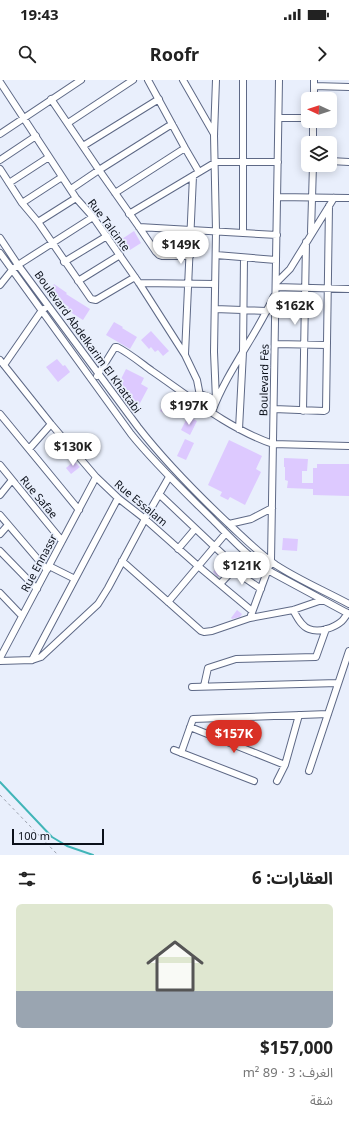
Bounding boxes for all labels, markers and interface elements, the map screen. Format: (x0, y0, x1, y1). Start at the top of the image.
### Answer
text: 19:43 (20, 4, 59, 24)
text: Roofr (150, 42, 199, 66)
icon: search (16, 43, 38, 65)
icon: forward (311, 43, 333, 65)
north arrow (301, 92, 337, 128)
map controls (301, 92, 337, 172)
button: layers (301, 136, 337, 172)
street label: Rue Talcinte (85, 195, 134, 254)
pin: $149K (153, 231, 209, 265)
text: $149K (162, 235, 200, 253)
street label: Boulevard Abdelkarim El Khattabi (32, 267, 145, 416)
pin: $162K (267, 292, 323, 326)
text: $162K (276, 296, 314, 314)
street label: Boulevard Fès (255, 344, 272, 416)
pin: $197K (161, 392, 217, 426)
text: $197K (170, 396, 208, 414)
pin: $130K (45, 433, 101, 467)
text: $130K (54, 437, 92, 455)
street label: Rue Safae (17, 472, 62, 521)
street label: Rue Essalam (112, 476, 171, 529)
street label: Rue Ennassr (17, 531, 60, 594)
pin: $121K (214, 552, 270, 586)
text: $121K (223, 556, 261, 574)
pin: $157K (206, 720, 262, 754)
text: $157K (215, 724, 253, 742)
scale bar (12, 827, 104, 846)
text: 100 m (18, 828, 50, 843)
text: العقارات: 6 (252, 866, 333, 889)
icon: filters (16, 868, 38, 890)
icon: home (139, 930, 211, 1002)
text: $157,000 (260, 1036, 333, 1059)
text: الغرف: 3 · 89 m² (243, 1063, 333, 1081)
text: شقة (310, 1091, 333, 1109)

